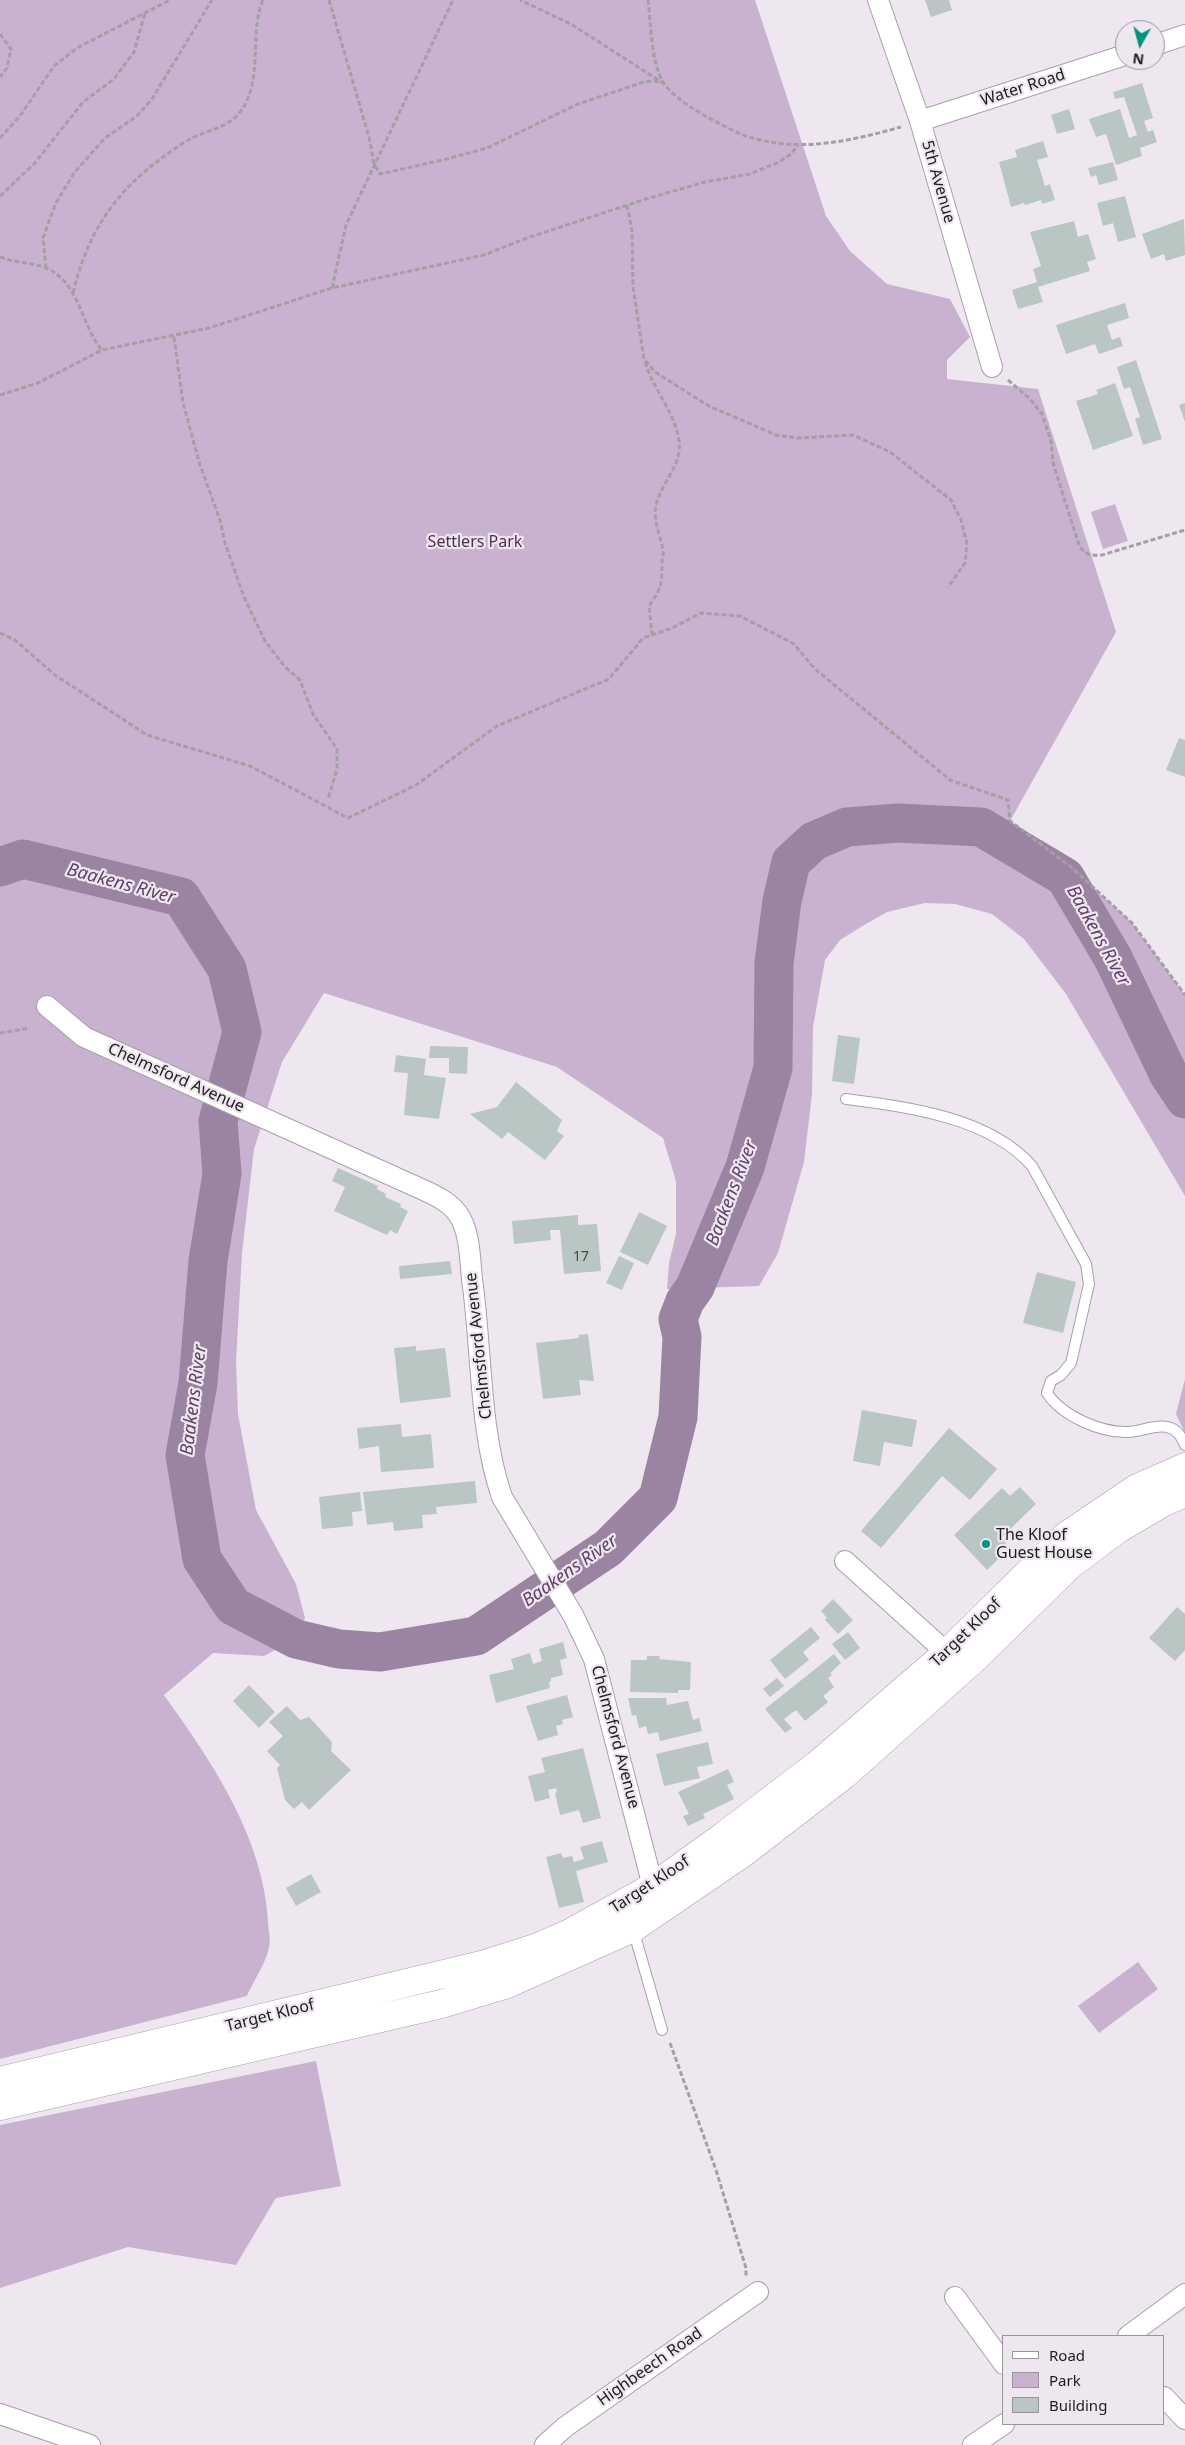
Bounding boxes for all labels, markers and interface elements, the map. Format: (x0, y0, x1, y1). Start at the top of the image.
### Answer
north arrow (1115, 20, 1165, 70)
text: N (1131, 49, 1145, 70)
street label: Water Road (978, 65, 1068, 111)
street label: 5th Avenue (917, 138, 959, 226)
park label: Settlers Park (428, 532, 522, 552)
water label: Baakens River (65, 859, 177, 909)
water label: Baakens River (1062, 882, 1134, 990)
street label: Chelmsford Avenue (105, 1039, 247, 1117)
water label: Baakens River (702, 1137, 762, 1249)
house number: 17 (573, 1249, 589, 1265)
street label: Chelmsford Avenue (462, 1272, 496, 1420)
water label: Baakens River (177, 1344, 211, 1456)
place label: The Kloof Guest House (996, 1525, 1092, 1563)
water label: Baakens River (518, 1530, 622, 1612)
marker: The Kloof Guest House (980, 1538, 992, 1550)
street label: Target Kloof (927, 1595, 1005, 1671)
street label: Chelmsford Avenue (587, 1663, 643, 1811)
street label: Target Kloof (607, 1852, 693, 1918)
street label: Target Kloof (224, 1996, 316, 2036)
street label: Highbeech Road (594, 2324, 706, 2410)
legend (1002, 2335, 1165, 2425)
text: Road (1049, 2345, 1085, 2365)
text: Park (1049, 2370, 1081, 2390)
text: Building (1049, 2395, 1107, 2415)

